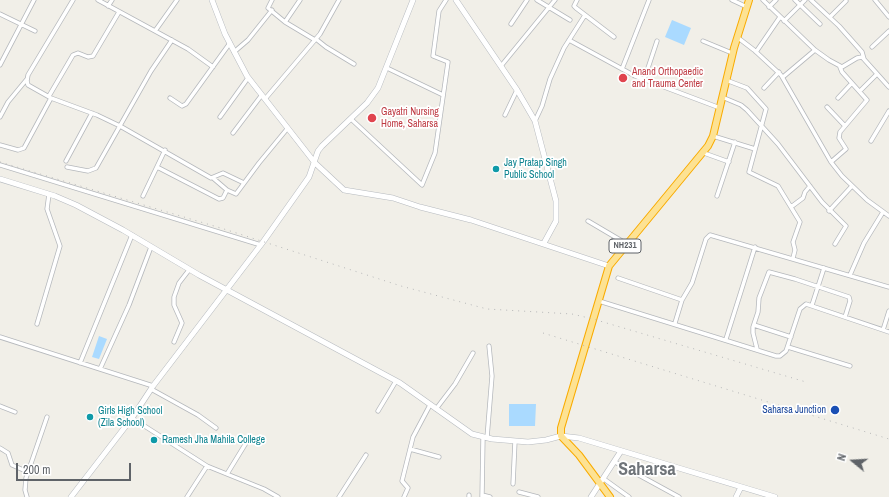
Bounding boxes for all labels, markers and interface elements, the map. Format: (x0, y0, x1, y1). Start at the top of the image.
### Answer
place label: Anand Orthopaedic and Trauma Center (632, 66, 703, 90)
marker: Anand Orthopaedic and Trauma Center (617, 72, 629, 84)
place label: Gayatri Nursing Home, Saharsa (381, 106, 439, 130)
marker: Gayatri Nursing Home, Saharsa (366, 112, 378, 124)
place label: Jay Pratap Singh Public School (504, 157, 567, 180)
marker: Jay Pratap Singh Public School (491, 164, 501, 174)
road number: NH231 (609, 239, 641, 253)
place label: Saharsa Junction (762, 404, 826, 416)
marker: Saharsa Junction (829, 404, 841, 416)
place label: Girls High School (Zila School) (98, 405, 162, 428)
marker: Girls High School (Zila School) (85, 412, 95, 422)
place label: Ramesh Jha Mahila College (162, 434, 265, 446)
marker: Ramesh Jha Mahila College (149, 435, 159, 445)
north arrow (833, 441, 873, 481)
text: N (834, 452, 849, 463)
scale bar (18, 455, 133, 481)
district label: Saharsa (618, 459, 676, 481)
text: 200 m (23, 462, 50, 478)

